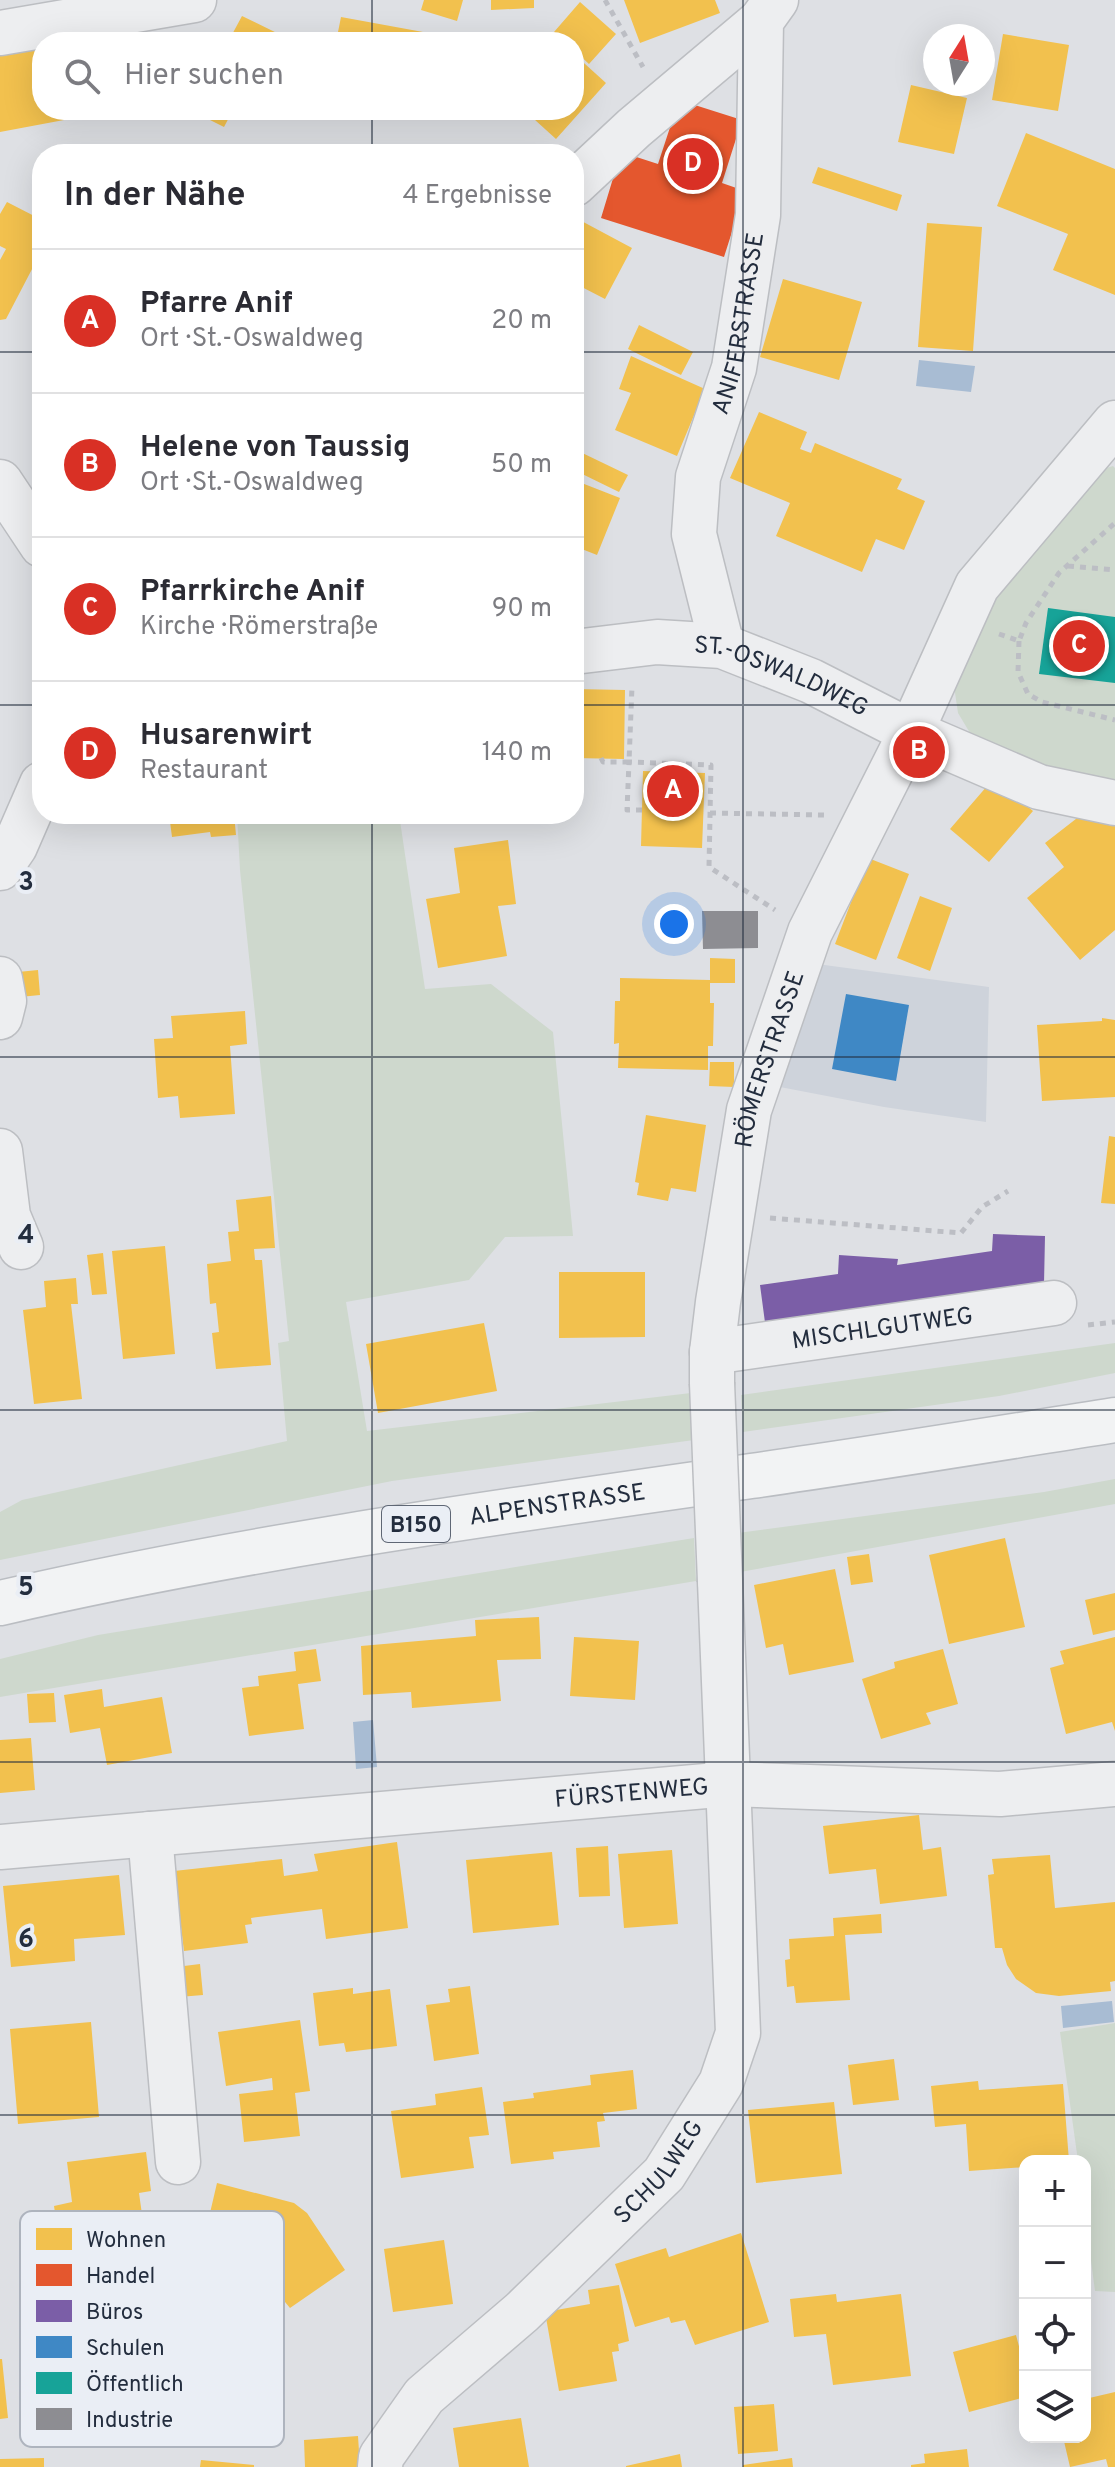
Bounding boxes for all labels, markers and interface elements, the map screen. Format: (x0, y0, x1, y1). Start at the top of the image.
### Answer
north arrow (923, 24, 995, 96)
search box (32, 32, 584, 120)
icon: search (60, 54, 104, 98)
text: Hier suchen (124, 58, 284, 95)
pin: D (667, 134, 719, 194)
text: In der Nähe (64, 175, 246, 218)
text: 4 Ergebnisse (402, 180, 552, 213)
street label: ANIFERSTRASSE (707, 231, 772, 419)
text: Pfarre Anif (140, 286, 293, 323)
text: A (81, 305, 99, 338)
text: 20 m (491, 305, 552, 338)
text: Ort · St.-Oswaldweg (140, 323, 364, 356)
text: Helene von Taussig (140, 430, 410, 467)
text: B (81, 449, 99, 482)
text: 50 m (491, 449, 552, 482)
text: Ort · St.-Oswaldweg (140, 467, 364, 500)
text: Pfarrkirche Anif (140, 574, 364, 611)
text: C (82, 593, 98, 626)
text: 90 m (492, 593, 552, 626)
text: Kirche · Römerstraße (140, 611, 378, 644)
pin: C (1053, 616, 1105, 676)
street label: ST.-OSWALDWEG (693, 631, 873, 725)
text: Husarenwirt (140, 718, 312, 755)
pin: B (893, 722, 945, 782)
text: D (81, 737, 99, 770)
text: 140 m (482, 737, 552, 770)
text: Restaurant (140, 755, 268, 788)
pin: A (647, 761, 699, 821)
text: 3 (18, 867, 34, 900)
your location (654, 904, 694, 944)
street label: RÖMERSTRASSE (730, 967, 813, 1150)
text: 4 (18, 1220, 34, 1253)
street label: MISCHLGUTWEG (790, 1302, 975, 1357)
street label: ALPENSTRASSE (467, 1478, 647, 1534)
road number: B150 (382, 1506, 450, 1542)
text: 5 (18, 1572, 34, 1605)
street label: FÜRSTENWEG (554, 1773, 710, 1816)
text: 6 (18, 1924, 34, 1957)
street label: SCHULWEG (608, 2115, 711, 2231)
map controls (1019, 2155, 1091, 2443)
button: + (1019, 2155, 1091, 2227)
legend (20, 2211, 284, 2447)
button: − (1019, 2227, 1091, 2299)
text: Wohnen (86, 2228, 166, 2255)
text: Handel (86, 2264, 155, 2291)
button: locate (1019, 2299, 1091, 2371)
text: Büros (86, 2300, 143, 2327)
text: Schulen (86, 2336, 165, 2363)
text: Öffentlich (86, 2370, 184, 2399)
button: layers (1019, 2371, 1091, 2443)
text: Industrie (86, 2408, 173, 2435)

